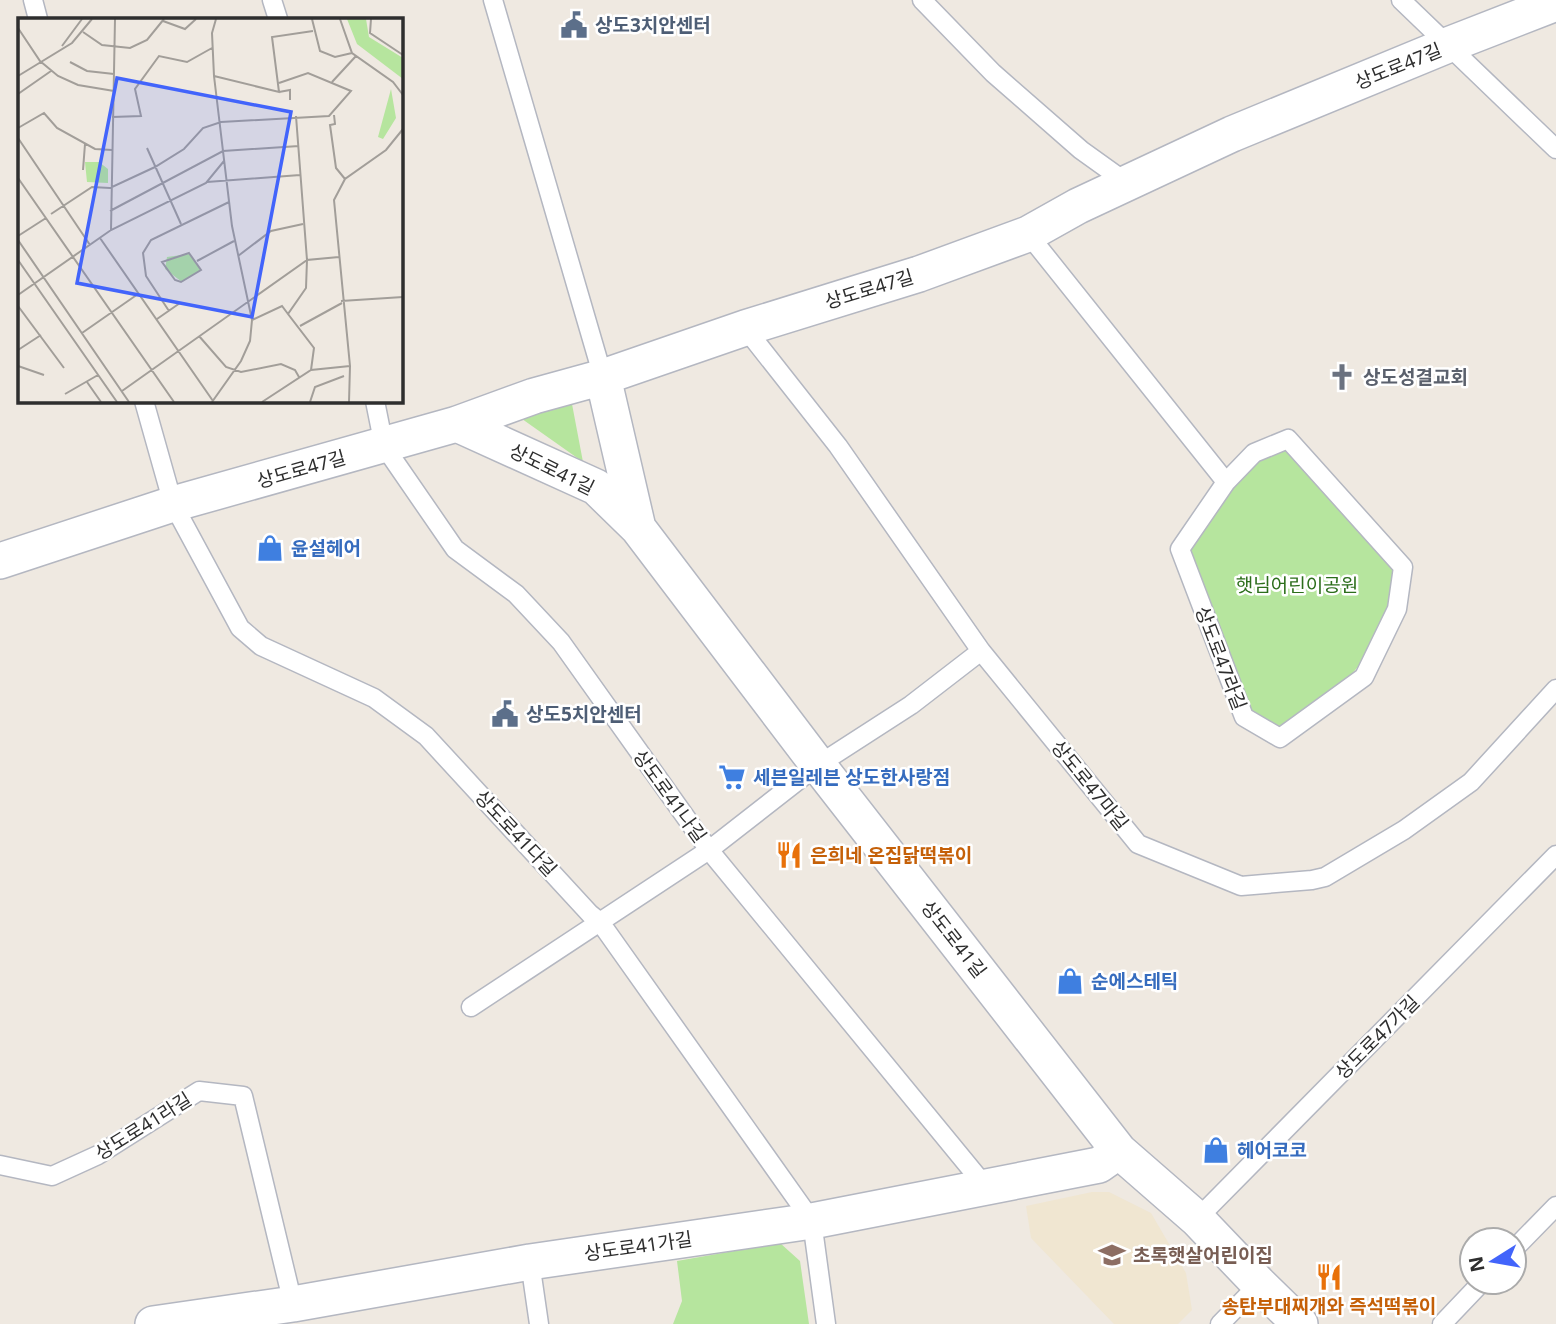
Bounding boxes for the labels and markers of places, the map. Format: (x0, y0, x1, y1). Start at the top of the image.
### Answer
public building icon: 상도3치안센터 (559, 10, 589, 40)
place label: 상도3치안센터 (595, 12, 711, 38)
church icon: 상도성결교회 (1327, 362, 1357, 392)
place label: 상도성결교회 (1363, 364, 1468, 390)
shop icon: 윤설헤어 (255, 533, 285, 563)
place label: 윤설헤어 (291, 535, 361, 561)
public building icon: 상도5치안센터 (490, 699, 520, 729)
place label: 상도5치안센터 (526, 701, 642, 727)
supermarket icon: 세븐일레븐 상도한사랑점 (717, 762, 747, 792)
place label: 세븐일레븐 상도한사랑점 (753, 764, 950, 790)
restaurant icon: 은희네 온집닭떡볶이 (774, 840, 804, 870)
place label: 은희네 온집닭떡볶이 (810, 842, 972, 868)
shop icon: 순에스테틱 (1055, 966, 1085, 996)
place label: 순에스테틱 (1091, 968, 1178, 994)
shop icon: 헤어코코 (1201, 1135, 1231, 1165)
place label: 헤어코코 (1237, 1137, 1307, 1163)
school or university icon: 초록햇살어린이집 (1097, 1240, 1127, 1270)
place label: 초록햇살어린이집 (1133, 1242, 1273, 1268)
restaurant icon: 송탄부대찌개와 즉석떡볶이 (1314, 1262, 1344, 1292)
place label: 송탄부대찌개와 즉석떡볶이 (1222, 1293, 1436, 1319)

